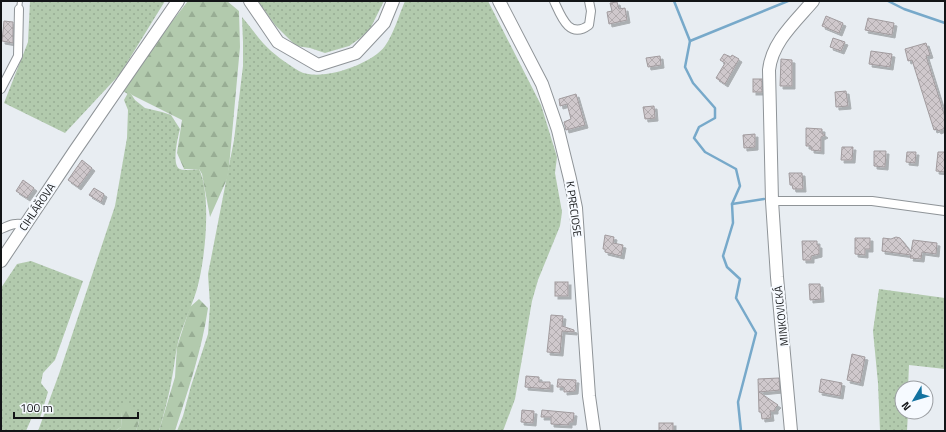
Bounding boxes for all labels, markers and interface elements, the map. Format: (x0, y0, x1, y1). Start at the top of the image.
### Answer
street label: CIHLÁŘOVA (15, 180, 59, 234)
street label: K PRECIOSE (562, 180, 586, 238)
street label: MINKOVICKÁ (770, 285, 792, 347)
north arrow (894, 380, 934, 420)
scale bar (14, 394, 138, 420)
text: 100 m (20, 398, 53, 417)
text: N (897, 398, 915, 414)

